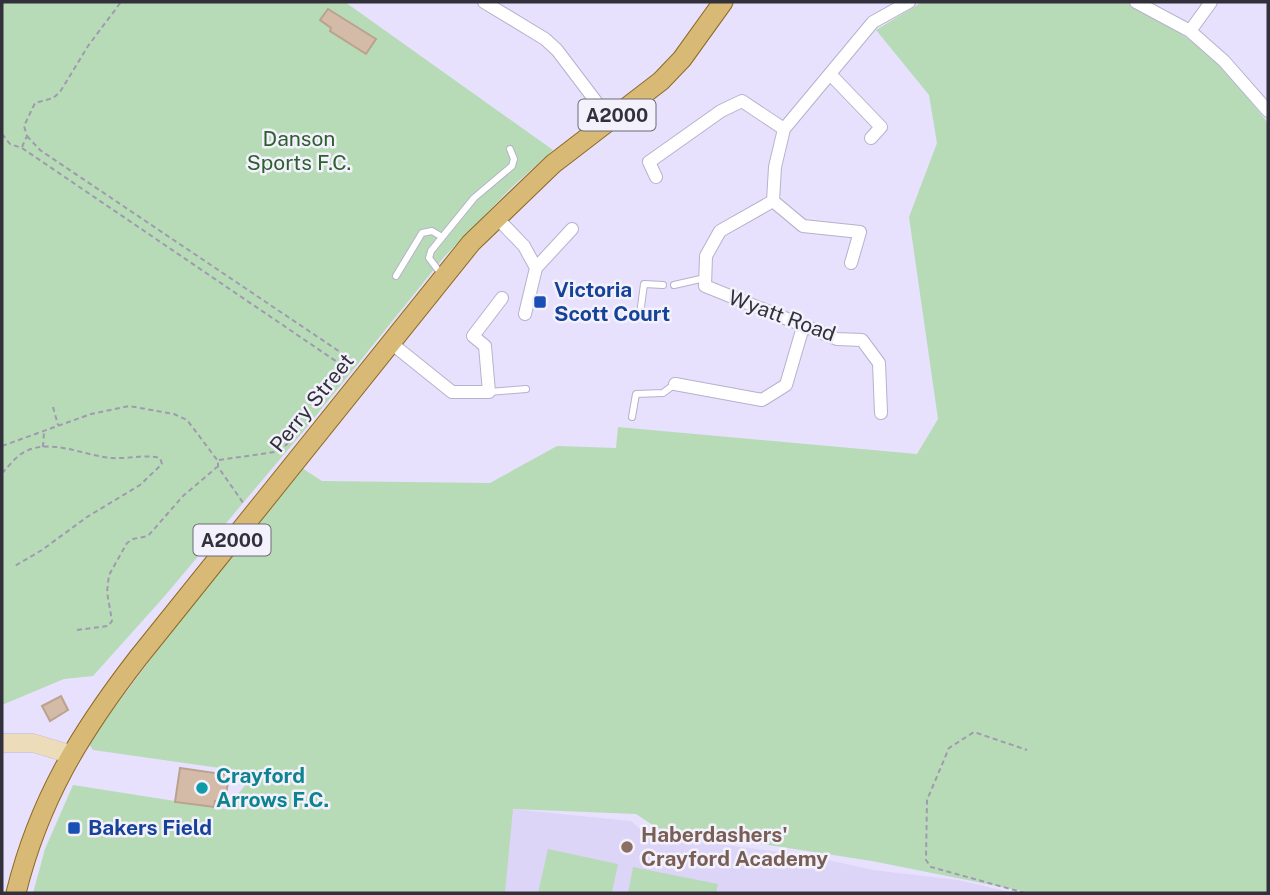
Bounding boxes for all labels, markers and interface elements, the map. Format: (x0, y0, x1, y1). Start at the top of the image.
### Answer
road number: A2000 (578, 99, 656, 130)
park label: Danson Sports F.C. (247, 126, 351, 175)
place label: Victoria Scott Court (554, 277, 670, 326)
street label: Wyatt Road (725, 285, 839, 346)
marker: Victoria Scott Court (532, 294, 548, 310)
street label: Perry Street (264, 348, 359, 457)
road number: A2000 (194, 524, 270, 555)
place label: Crayford Arrows F.C. (216, 763, 329, 812)
marker: Crayford Arrows F.C. (194, 780, 210, 796)
place label: Bakers Field (88, 815, 212, 840)
marker: Bakers Field (66, 820, 82, 836)
place label: Haberdashers' Crayford Academy (641, 822, 828, 871)
marker: Haberdashers' Crayford Academy (619, 839, 635, 855)

